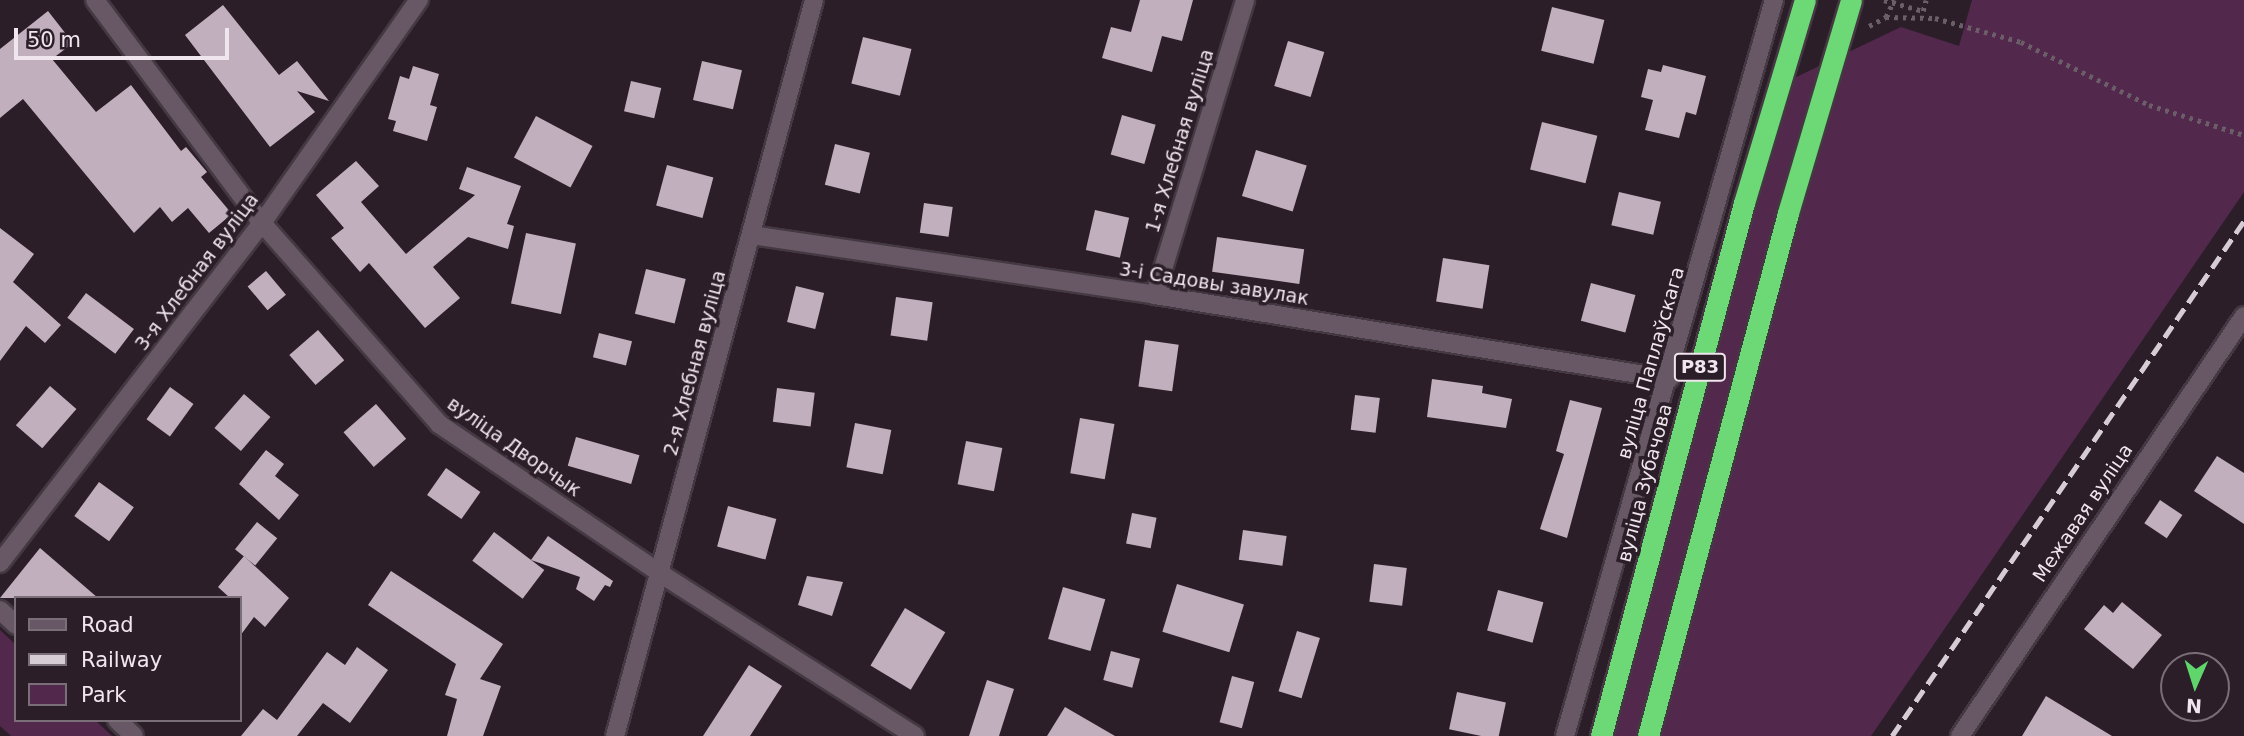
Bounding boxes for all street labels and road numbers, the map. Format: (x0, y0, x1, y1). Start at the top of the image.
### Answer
street label: 1-я Хлебная вуліца (1141, 46, 1219, 236)
street label: 3-я Хлебная вуліца (130, 189, 264, 355)
street label: 3-і Садовы завулак (1118, 258, 1310, 310)
street label: вуліца Паплаўскага (1613, 264, 1689, 462)
street label: 2-я Хлебная вуліца (659, 268, 731, 458)
road number: Р83 (1674, 352, 1726, 382)
street label: вуліца Дворчык (443, 392, 585, 502)
street label: вуліца Зубачова (1613, 401, 1677, 565)
street label: Межавая вуліца (2028, 440, 2138, 586)

